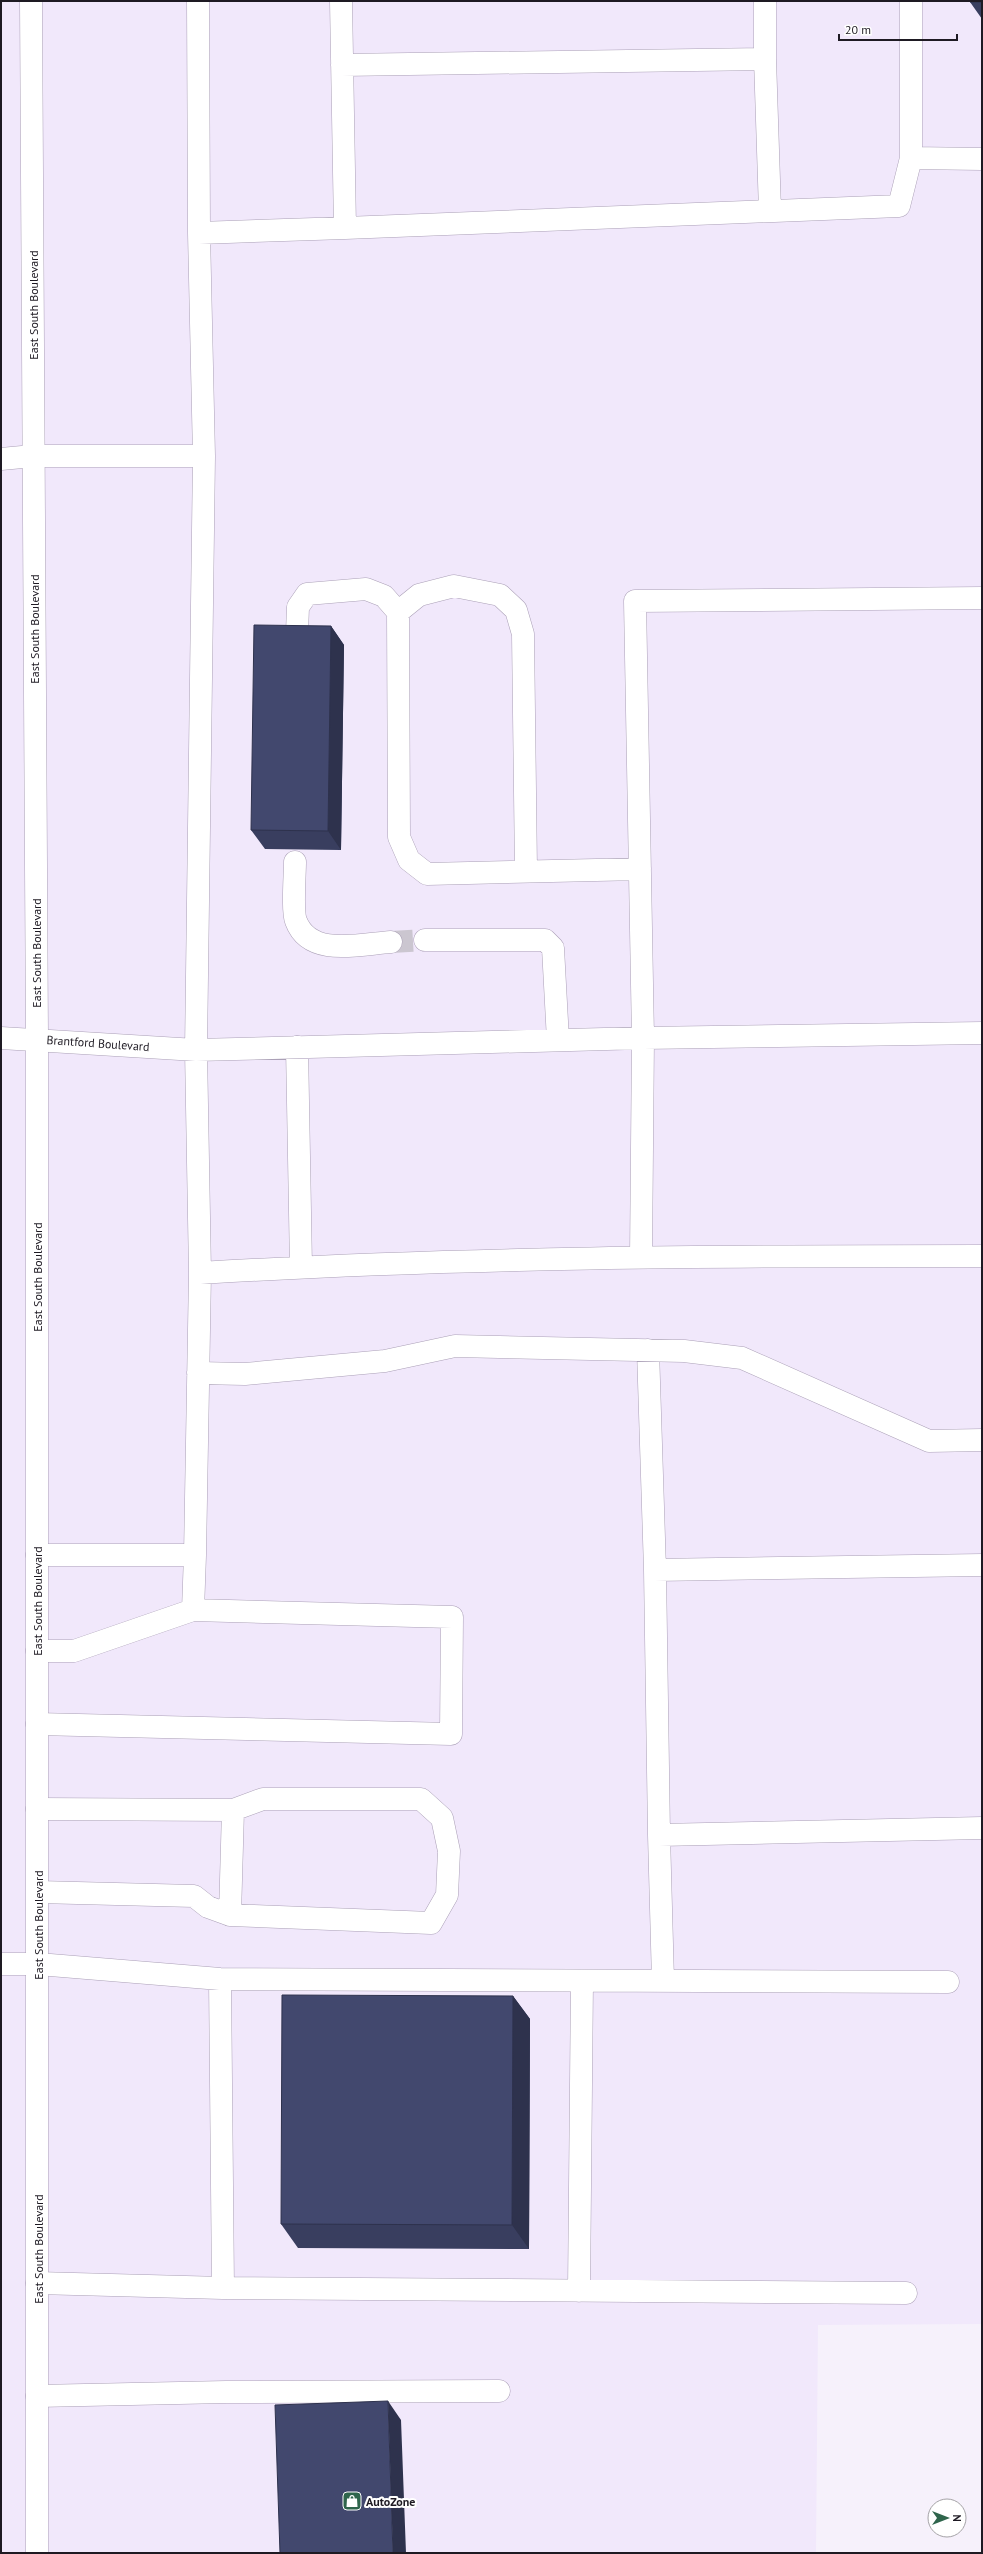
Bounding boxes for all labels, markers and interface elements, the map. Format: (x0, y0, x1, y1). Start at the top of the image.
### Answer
scale bar (839, 16, 957, 42)
text: 20 m (845, 22, 871, 37)
street label: East South Boulevard (26, 250, 41, 360)
street label: East South Boulevard (27, 574, 42, 684)
street label: East South Boulevard (29, 898, 44, 1008)
street label: Brantford Boulevard (46, 1032, 150, 1054)
street label: East South Boulevard (30, 1222, 45, 1332)
street label: East South Boulevard (30, 1546, 45, 1656)
street label: East South Boulevard (31, 1870, 46, 1980)
street label: East South Boulevard (31, 2194, 46, 2304)
shop icon: AutoZone (341, 2490, 363, 2512)
place label: AutoZone (366, 2494, 415, 2509)
north arrow (927, 2498, 967, 2538)
text: N (950, 2514, 964, 2522)

